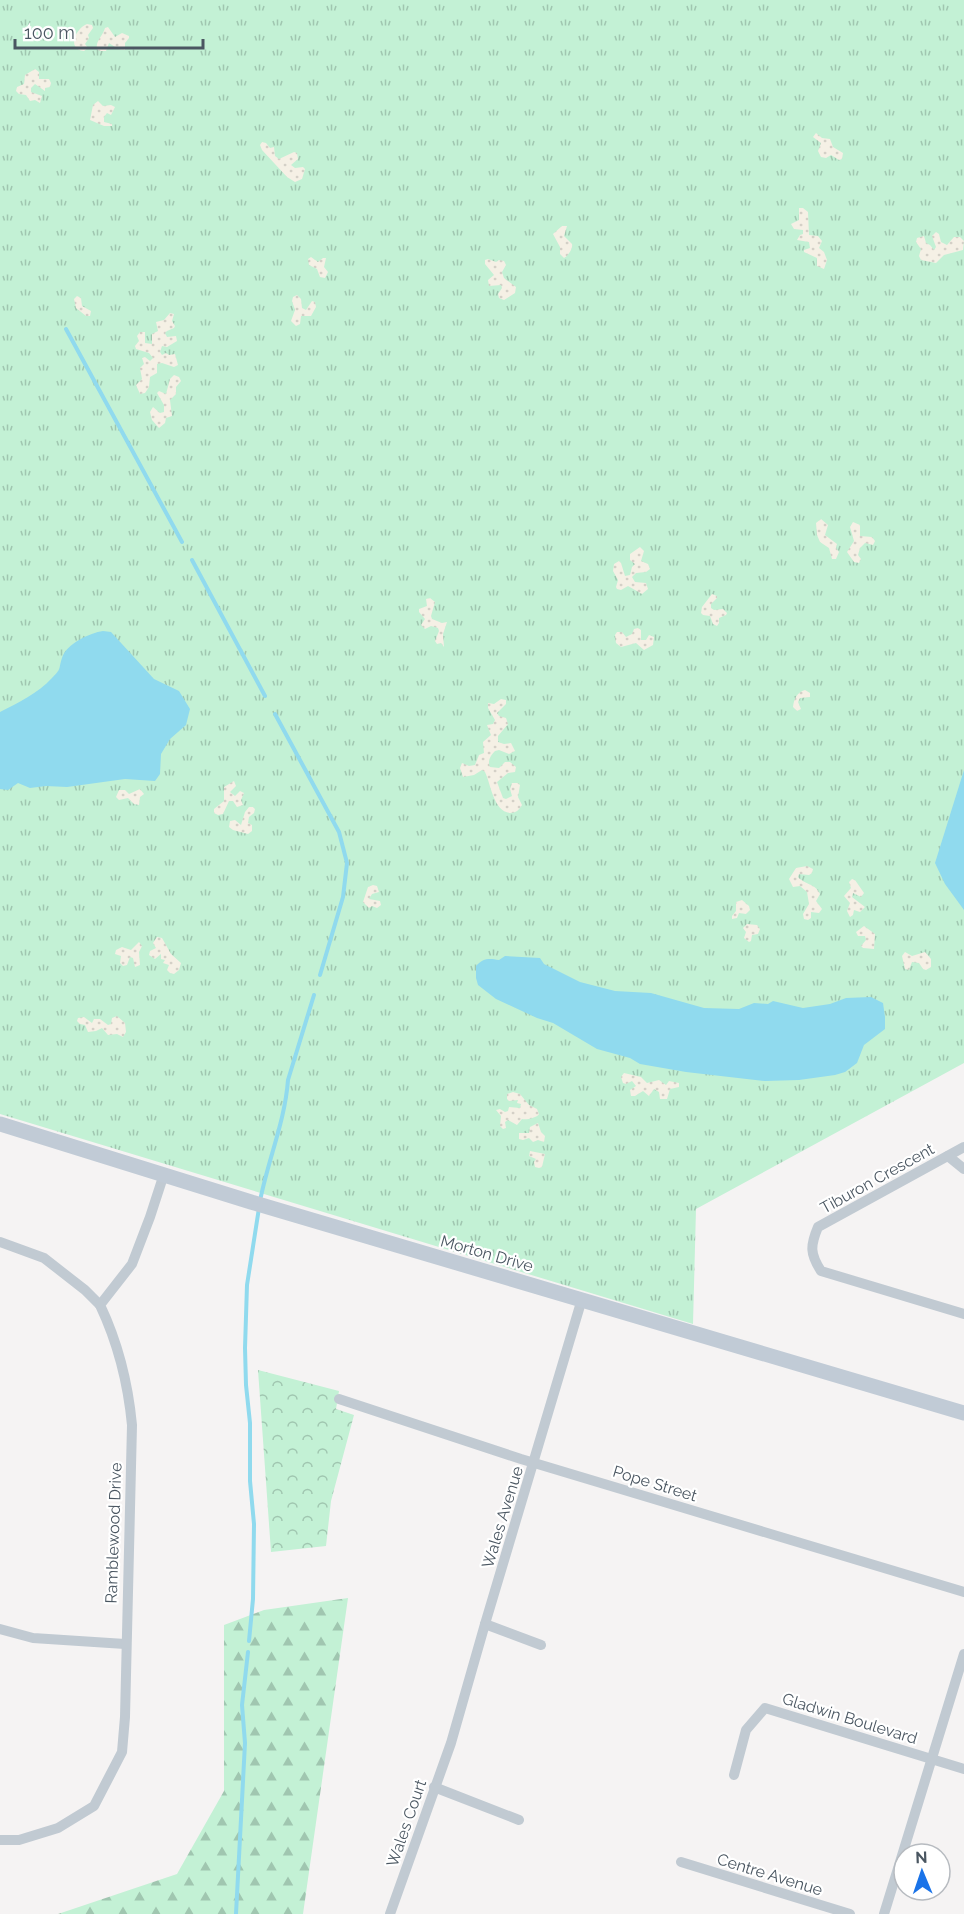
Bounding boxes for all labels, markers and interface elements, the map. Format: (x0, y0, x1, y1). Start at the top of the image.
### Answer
scale bar (15, 12, 202, 50)
text: 100 m (24, 22, 75, 43)
street label: Tiburon Crescent (817, 1139, 938, 1218)
street label: Morton Drive (438, 1231, 535, 1276)
street label: Ramblewood Drive (102, 1462, 125, 1604)
street label: Pope Street (610, 1462, 700, 1505)
street label: Wales Avenue (478, 1464, 527, 1571)
street label: Gladwin Boulevard (780, 1689, 920, 1748)
street label: Wales Court (383, 1776, 430, 1869)
north arrow (892, 1842, 952, 1902)
text: N (915, 1848, 928, 1867)
street label: Centre Avenue (715, 1849, 825, 1900)

